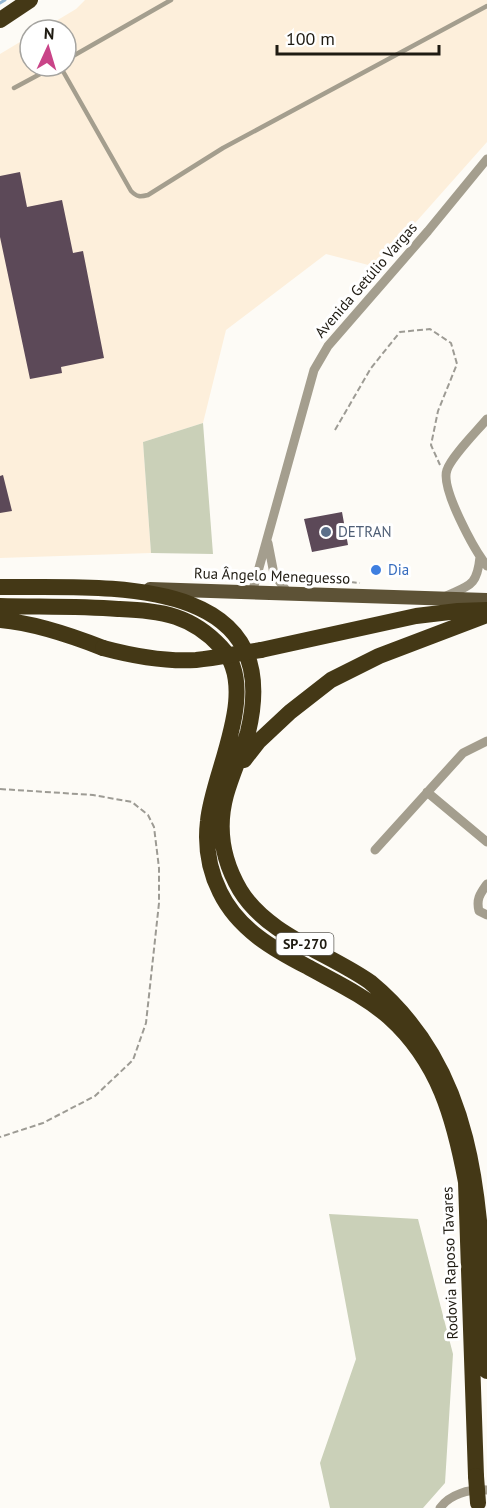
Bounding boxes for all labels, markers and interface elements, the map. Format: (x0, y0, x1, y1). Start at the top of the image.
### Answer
north arrow (18, 18, 78, 78)
scale bar (277, 18, 439, 56)
text: N (43, 23, 55, 43)
text: 100 m (286, 27, 335, 50)
street label: Avenida Getúlio Vargas (310, 218, 421, 341)
place label: DETRAN (338, 522, 392, 541)
marker: DETRAN (319, 525, 333, 539)
place label: Dia (388, 560, 409, 579)
street label: Rua Ângelo Meneguesso (193, 563, 351, 588)
marker: Dia (369, 563, 383, 577)
road number: SP-270 (276, 933, 334, 955)
street label: Rodovia Raposo Tavares (437, 1186, 462, 1340)

